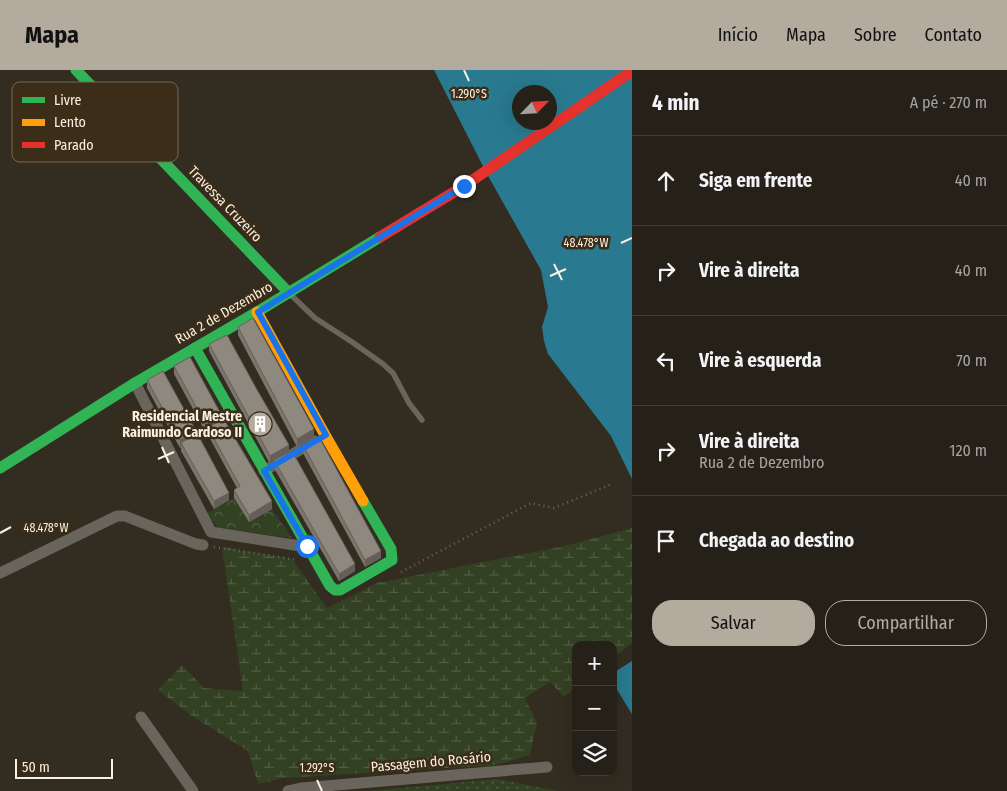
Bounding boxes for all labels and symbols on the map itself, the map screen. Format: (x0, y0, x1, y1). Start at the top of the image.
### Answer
legend (12, 82, 178, 162)
north arrow (512, 85, 557, 130)
text: 1.290°S (451, 87, 487, 101)
text: Livre (54, 92, 81, 109)
text: Lento (54, 114, 86, 131)
text: Parado (54, 137, 94, 154)
street label: Travessa Cruzeiro (185, 162, 265, 246)
route end (453, 175, 476, 198)
text: 48.478°W (564, 236, 608, 250)
street label: Rua 2 de Dezembro (172, 278, 276, 348)
place label: Residencial Mestre Raimundo Cardoso II (122, 408, 242, 441)
building icon: Residencial Mestre Raimundo Cardoso II (247, 411, 273, 437)
text: 48.478°W (24, 521, 68, 535)
route start (296, 535, 319, 558)
street label: Passagem do Rosário (370, 748, 492, 776)
scale bar (15, 756, 112, 779)
text: 1.292°S (300, 761, 335, 775)

